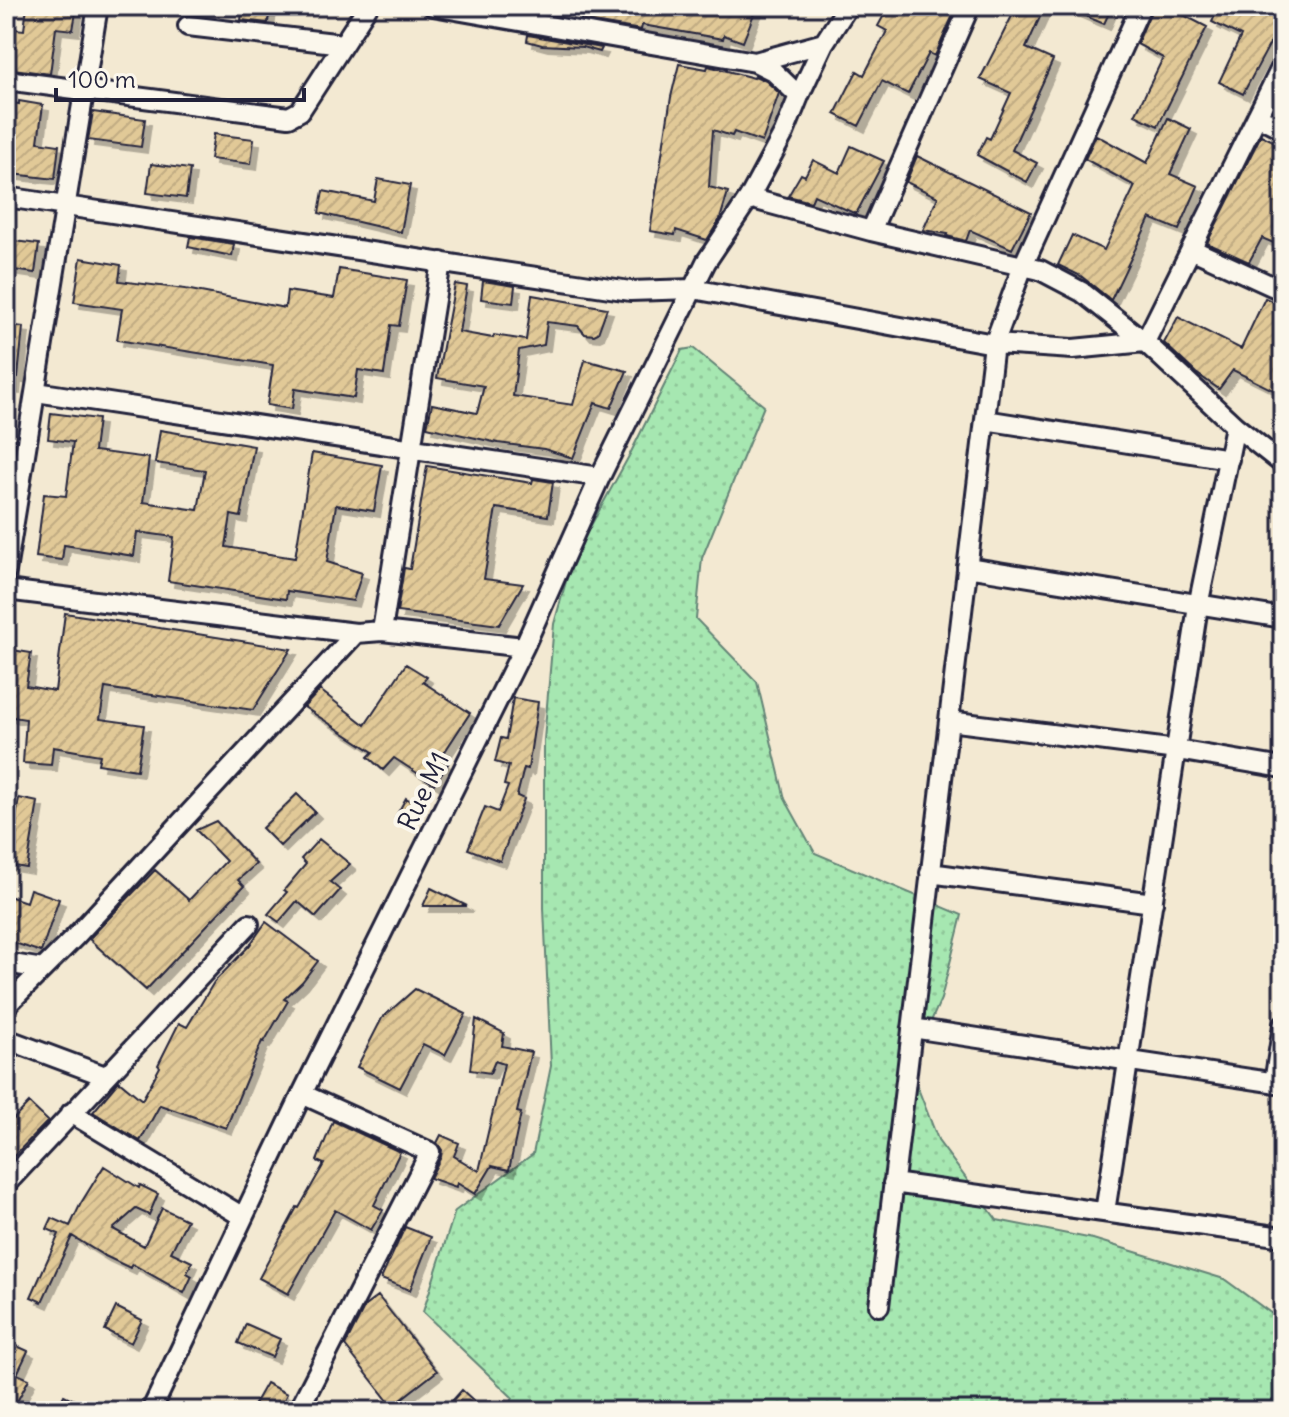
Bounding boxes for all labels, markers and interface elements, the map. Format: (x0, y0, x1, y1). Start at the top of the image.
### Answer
scale bar (56, 52, 304, 102)
text: 100 m (68, 64, 136, 94)
street label: Rue M1 (390, 746, 456, 836)

